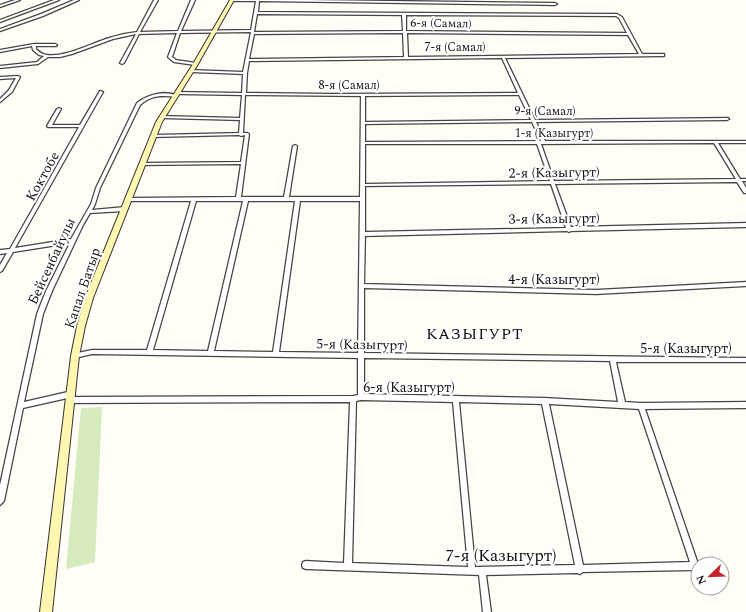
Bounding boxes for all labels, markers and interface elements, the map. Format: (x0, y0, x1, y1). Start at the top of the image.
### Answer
street label: 6-я (Самал) (410, 13, 472, 34)
street label: 7-я (Самал) (424, 38, 486, 57)
street label: 8-я (Самал) (318, 76, 380, 95)
street label: 9-я (Самал) (514, 102, 576, 121)
street label: 1-я (Казыгурт) (515, 124, 593, 143)
street label: Коктобе (20, 147, 65, 205)
street label: 2-я (Казыгурт) (508, 161, 600, 184)
street label: 3-я (Казыгурт) (508, 207, 600, 230)
street label: Бейсенбайулы (22, 214, 81, 308)
street label: Капал Батыр (59, 245, 106, 331)
street label: 4-я (Казыгурт) (508, 269, 600, 290)
district label: КАЗЫГУРТ (426, 322, 524, 346)
street label: 5-я (Казыгурт) (316, 333, 408, 356)
street label: 5-я (Казыгурт) (640, 338, 732, 359)
street label: 6-я (Казыгурт) (363, 377, 455, 398)
street label: 7-я (Казыгурт) (446, 543, 556, 569)
north arrow (690, 556, 730, 596)
text: N (692, 572, 711, 587)

